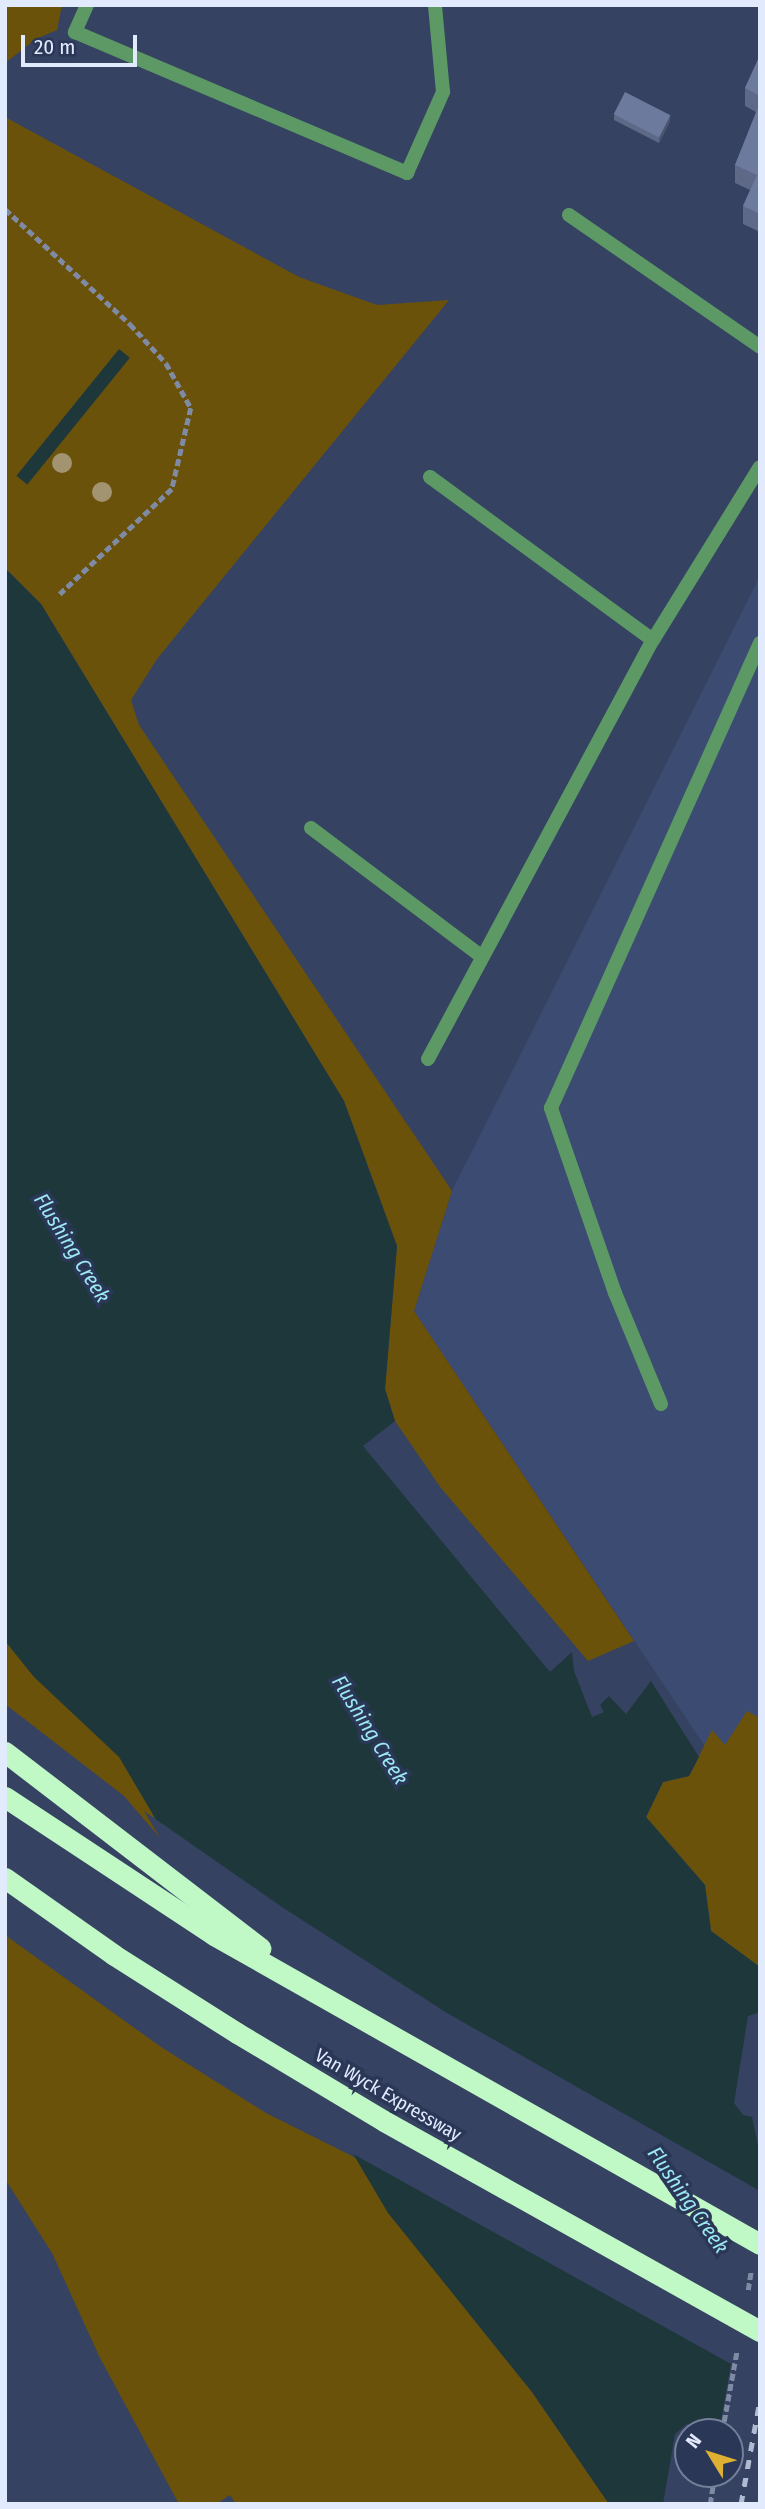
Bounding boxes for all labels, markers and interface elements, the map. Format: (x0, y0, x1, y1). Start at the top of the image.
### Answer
scale bar (24, 21, 140, 65)
text: 20 m (34, 34, 75, 60)
water label: Flushing Creek (28, 1189, 116, 1307)
water label: Flushing Creek (326, 1671, 414, 1789)
street label: Van Wyck Expressway (311, 2044, 465, 2146)
water label: Flushing Creek (642, 2142, 734, 2258)
north arrow (674, 2418, 744, 2488)
text: N (681, 2429, 706, 2453)

